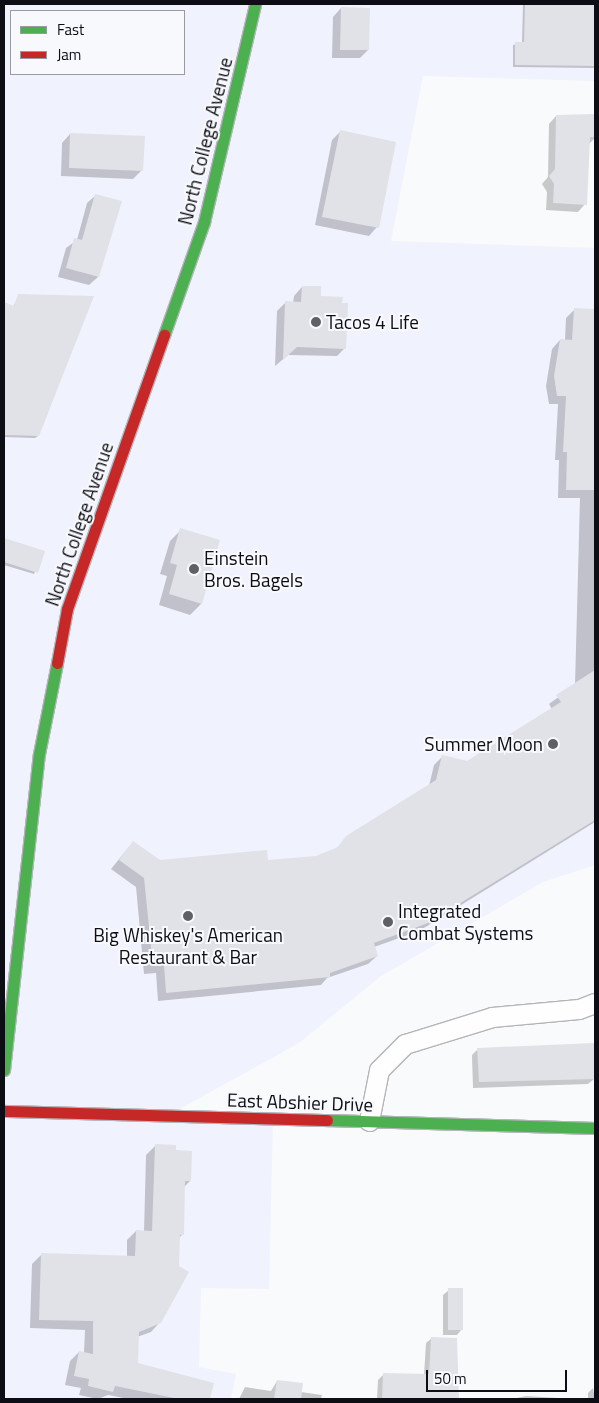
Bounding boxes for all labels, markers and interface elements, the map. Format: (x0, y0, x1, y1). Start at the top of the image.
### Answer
legend (10, 10, 185, 75)
text: Fast (57, 18, 84, 41)
text: Jam (57, 43, 81, 66)
street label: North College Avenue (173, 55, 237, 227)
place label: Tacos 4 Life (326, 311, 419, 333)
marker: Tacos 4 Life (310, 316, 322, 328)
street label: North College Avenue (40, 439, 118, 609)
place label: Einstein Bros. Bagels (204, 547, 303, 591)
marker: Einstein Bros. Bagels (188, 563, 200, 575)
place label: Summer Moon (424, 733, 543, 755)
marker: Summer Moon (547, 738, 559, 750)
place label: Integrated Combat Systems (398, 900, 533, 944)
marker: Big Whiskey's American Restaurant & Bar (182, 910, 194, 922)
marker: Integrated Combat Systems (382, 916, 394, 928)
place label: Big Whiskey's American Restaurant & Bar (93, 924, 283, 968)
street label: East Abshier Drive (227, 1088, 373, 1116)
scale bar (429, 1360, 570, 1392)
text: 50 m (434, 1367, 467, 1390)

